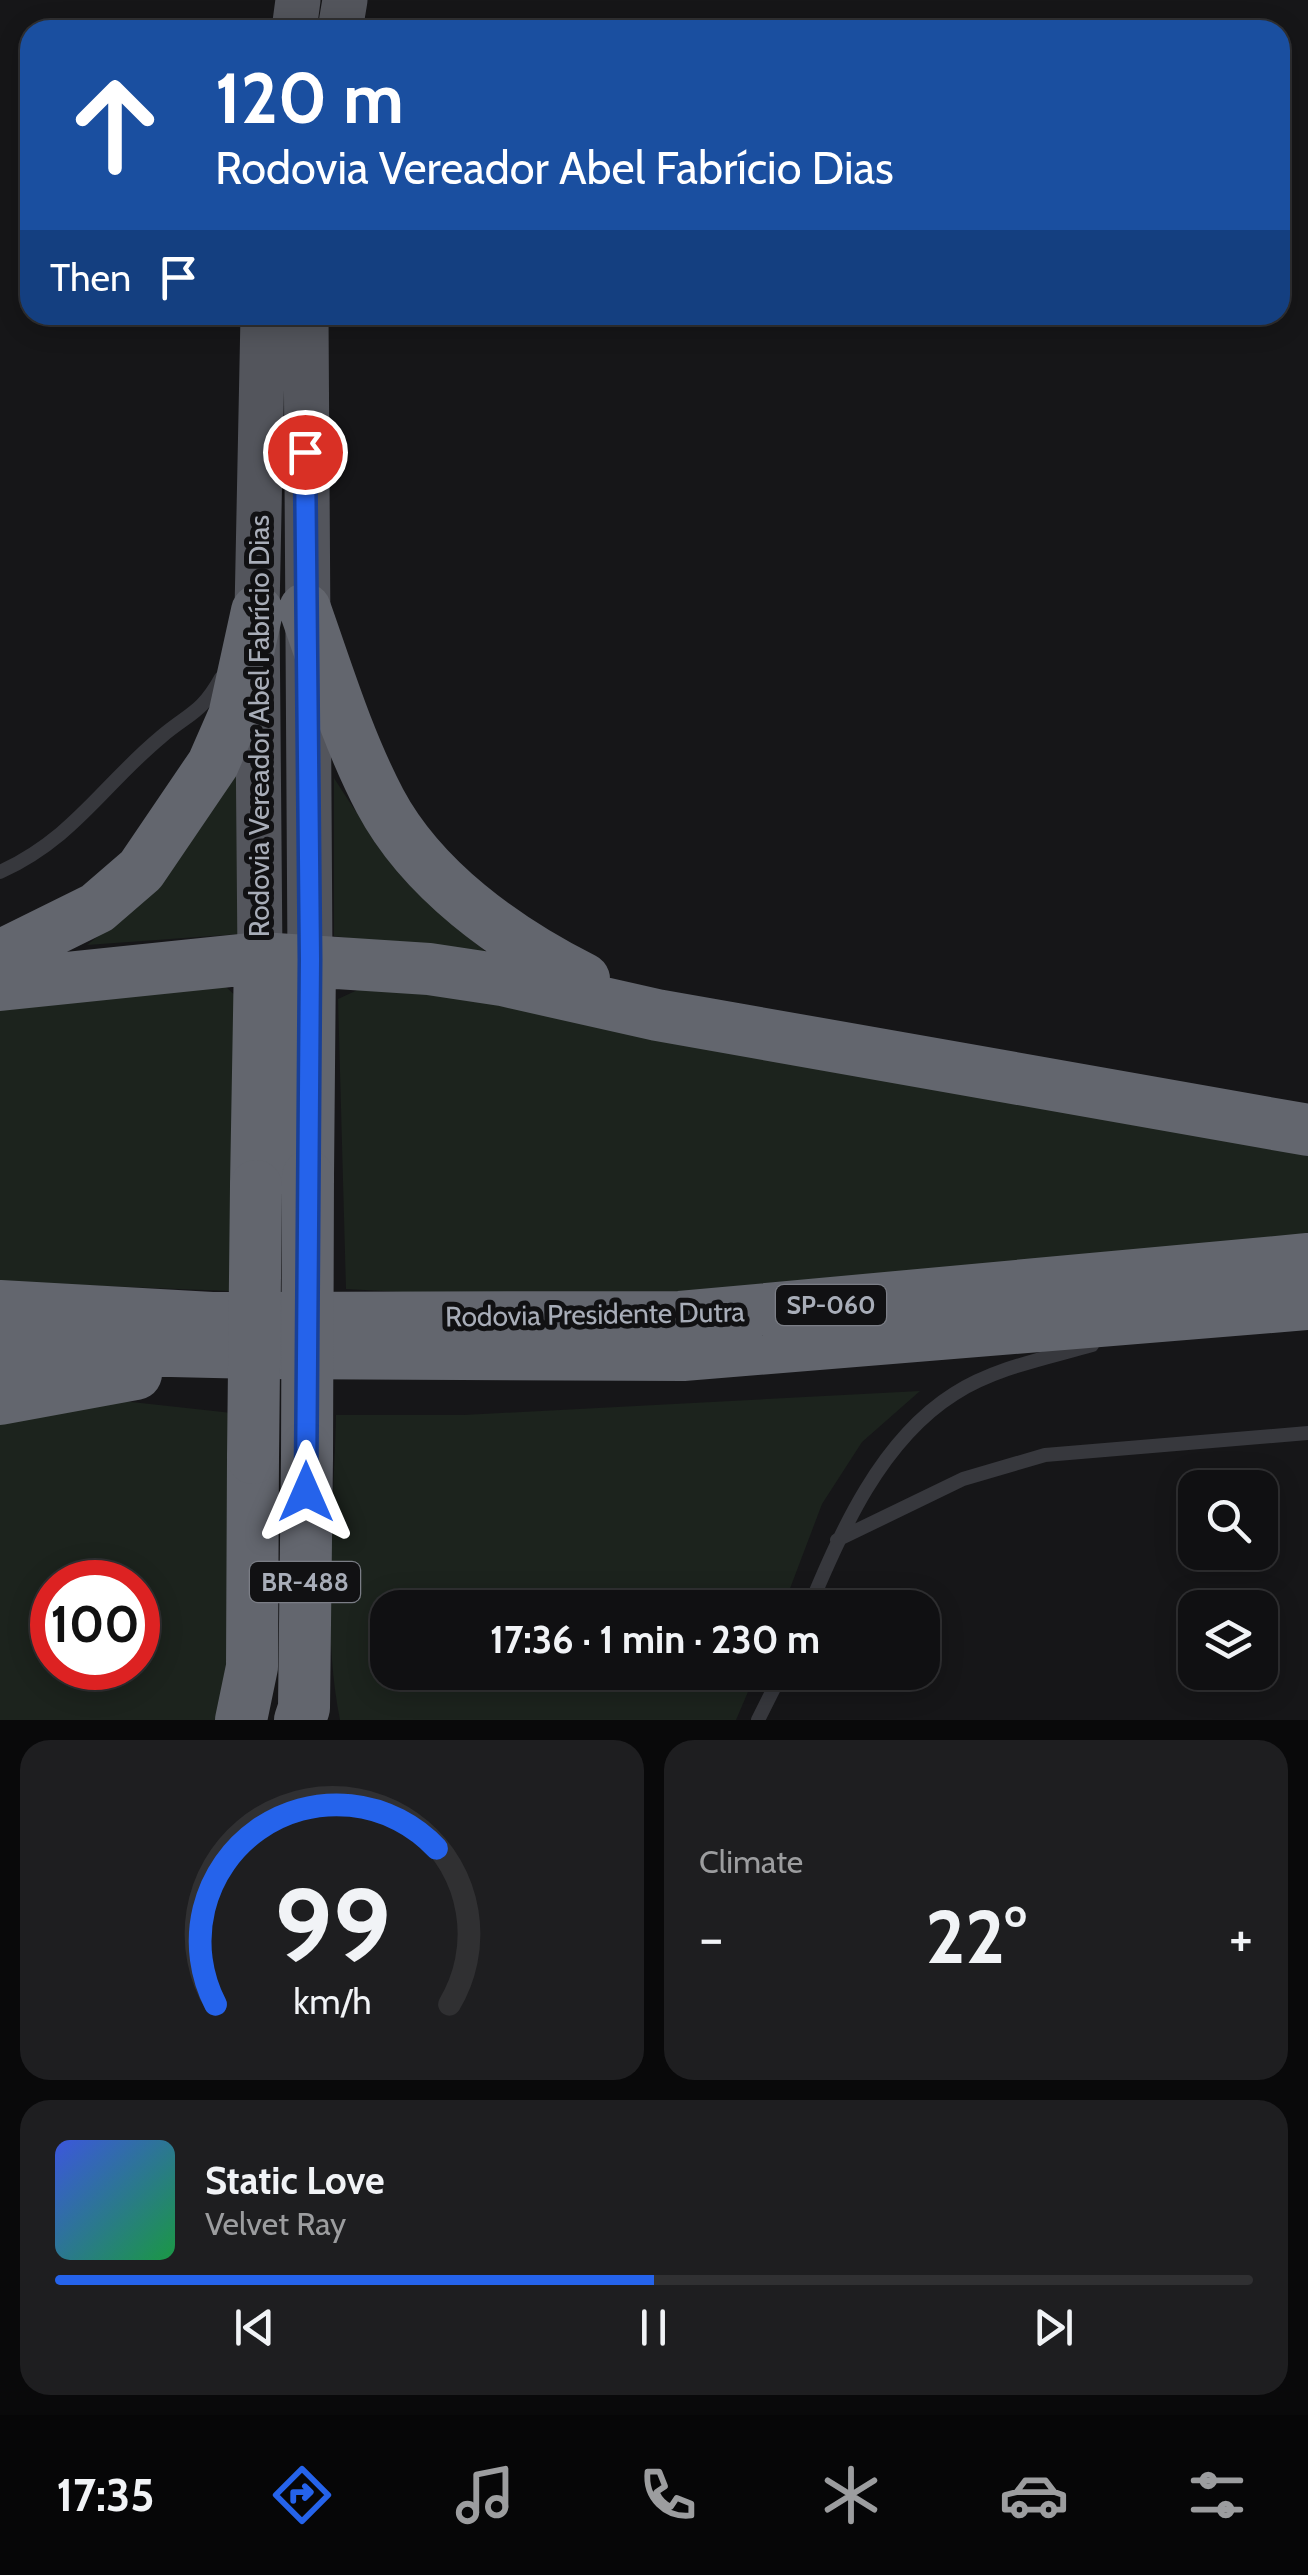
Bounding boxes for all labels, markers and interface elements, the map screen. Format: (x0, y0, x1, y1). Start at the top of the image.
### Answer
text: 120 m (215, 55, 404, 141)
icon: ahead (50, 60, 180, 190)
text: Rodovia Vereador Abel Fabrício Dias (215, 141, 894, 195)
icon: arrive (151, 250, 206, 305)
text: Then (50, 254, 131, 301)
pin (263, 410, 348, 495)
icon: arrive (278, 425, 333, 480)
street label: Rodovia Vereador Abel Fabrício Dias (242, 515, 276, 937)
road number: SP-060 (776, 1285, 886, 1325)
street label: Rodovia Presidente Dutra (445, 1294, 746, 1334)
position arrow (254, 1440, 358, 1544)
map controls (1178, 1470, 1278, 1690)
button: search (1178, 1470, 1278, 1570)
speed limit sign: 100 (30, 1560, 160, 1690)
road number: BR-488 (250, 1562, 360, 1602)
button: layers (1178, 1590, 1278, 1690)
text: 17:36 · 1 min · 230 m (490, 1616, 820, 1663)
text: Climate (699, 1842, 803, 1881)
text: 99 (274, 1862, 390, 1988)
text: 22° (925, 1891, 1027, 1982)
text: − (699, 1904, 723, 1971)
text: + (1229, 1904, 1253, 1971)
text: km/h (293, 1980, 371, 2023)
text: Static Love (205, 2157, 384, 2204)
text: Velvet Ray (205, 2204, 346, 2243)
icon: previous (227, 2300, 282, 2355)
icon: pause (626, 2300, 681, 2355)
icon: next (1026, 2300, 1081, 2355)
icon: directions (267, 2460, 337, 2530)
icon: music (450, 2460, 520, 2530)
icon: phone (633, 2460, 703, 2530)
icon: climate (816, 2460, 886, 2530)
icon: car (999, 2460, 1069, 2530)
icon: filters (1182, 2460, 1252, 2530)
text: 17:35 (56, 2468, 154, 2522)

